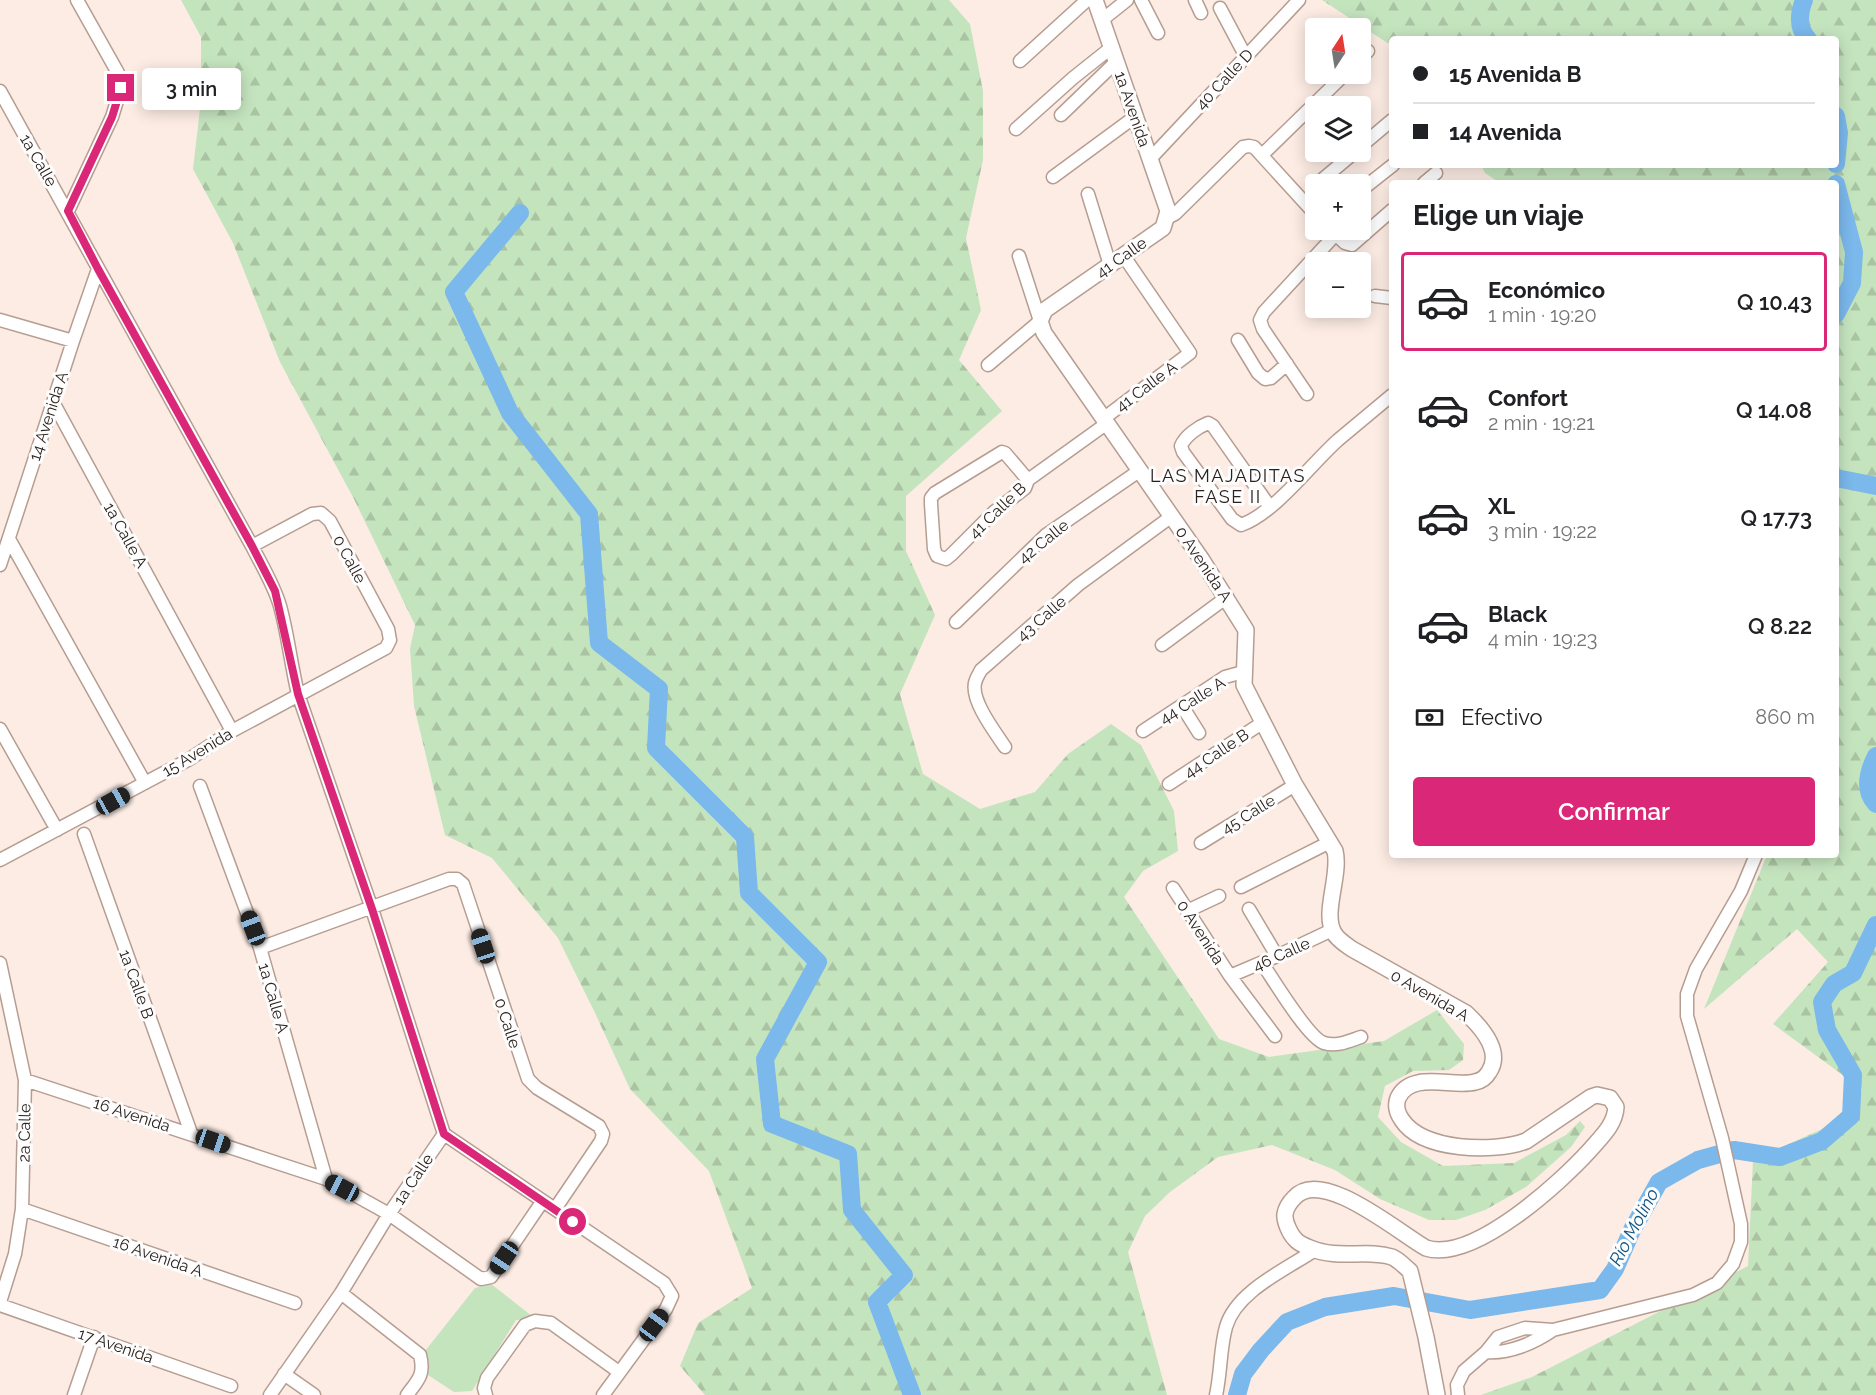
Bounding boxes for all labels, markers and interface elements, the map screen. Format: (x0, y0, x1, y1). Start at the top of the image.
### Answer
north arrow (1305, 18, 1371, 84)
map controls (1305, 18, 1371, 318)
street label: 40 Calle D (1192, 45, 1257, 114)
text: 15 Avenida B (1449, 61, 1582, 87)
callout: 3 min (142, 67, 241, 109)
street label: 1a Avenida (1111, 69, 1154, 149)
route end (107, 74, 134, 101)
text: 3 min (166, 77, 217, 101)
button: layers (1305, 96, 1371, 162)
text: 14 Avenida (1449, 119, 1562, 145)
street label: 1a Calle (16, 131, 61, 190)
button: + (1305, 174, 1371, 240)
text: Elige un viaje (1413, 200, 1584, 231)
street label: 41 Calle (1092, 233, 1150, 282)
button: − (1305, 252, 1371, 318)
icon: car (1416, 275, 1470, 329)
text: Económico (1488, 277, 1605, 303)
text: Q 10.43 (1737, 289, 1812, 315)
text: 1 min · 19:20 (1488, 303, 1597, 327)
street label: 41 Calle A (1112, 357, 1181, 416)
street label: 14 Avenida A (25, 369, 72, 463)
icon: car (1416, 383, 1470, 437)
text: Confort (1488, 385, 1568, 411)
text: Q 14.08 (1736, 397, 1812, 423)
text: 2 min · 19:21 (1488, 411, 1595, 435)
district label: LAS MAJADITAS FASE II (1150, 465, 1306, 507)
street label: 41 Calle B (965, 478, 1030, 542)
icon: car (1416, 491, 1470, 545)
text: XL (1488, 493, 1515, 519)
street label: 1a Calle A (100, 499, 151, 571)
text: Q 17.73 (1741, 505, 1812, 531)
street label: 42 Calle (1014, 515, 1072, 567)
text: 3 min · 19:22 (1488, 519, 1597, 543)
street label: 0 Avenida A (1171, 523, 1236, 606)
street label: 0 Calle (329, 532, 370, 587)
street label: 43 Calle (1013, 592, 1070, 645)
icon: car (1416, 599, 1470, 653)
text: Black (1488, 601, 1547, 627)
text: Q 8.22 (1748, 613, 1812, 639)
text: 4 min · 19:23 (1488, 627, 1598, 651)
street label: 44 Calle A (1156, 673, 1229, 728)
icon: cash (1413, 701, 1446, 734)
text: Efectivo (1461, 704, 1543, 730)
text: 860 m (1755, 705, 1815, 729)
street label: 15 Avenida (159, 724, 236, 781)
street label: 44 Calle B (1180, 725, 1252, 782)
button: Confirmar (1413, 777, 1815, 846)
car (93, 784, 133, 818)
street label: 45 Calle (1218, 791, 1278, 838)
street label: 0 Avenida (1173, 897, 1228, 968)
car (238, 908, 268, 948)
car (469, 926, 497, 966)
street label: 46 Calle (1250, 934, 1313, 975)
street label: 1a Calle B (115, 947, 158, 1021)
street label: 1a Calle A (254, 961, 293, 1035)
street label: 0 Avenida A (1387, 965, 1472, 1026)
street label: 0 Calle (491, 996, 525, 1051)
street label: 16 Avenida (91, 1093, 173, 1136)
street label: 2a Calle (14, 1103, 35, 1163)
car (193, 1127, 233, 1155)
street label: 1a Calle (389, 1150, 437, 1208)
car (322, 1172, 362, 1204)
water label: Río Molino (1605, 1185, 1663, 1269)
route start (559, 1208, 586, 1235)
street label: 16 Avenida A (110, 1232, 205, 1281)
car (486, 1238, 522, 1278)
car (636, 1305, 672, 1345)
street label: 17 Avenida (76, 1324, 156, 1367)

